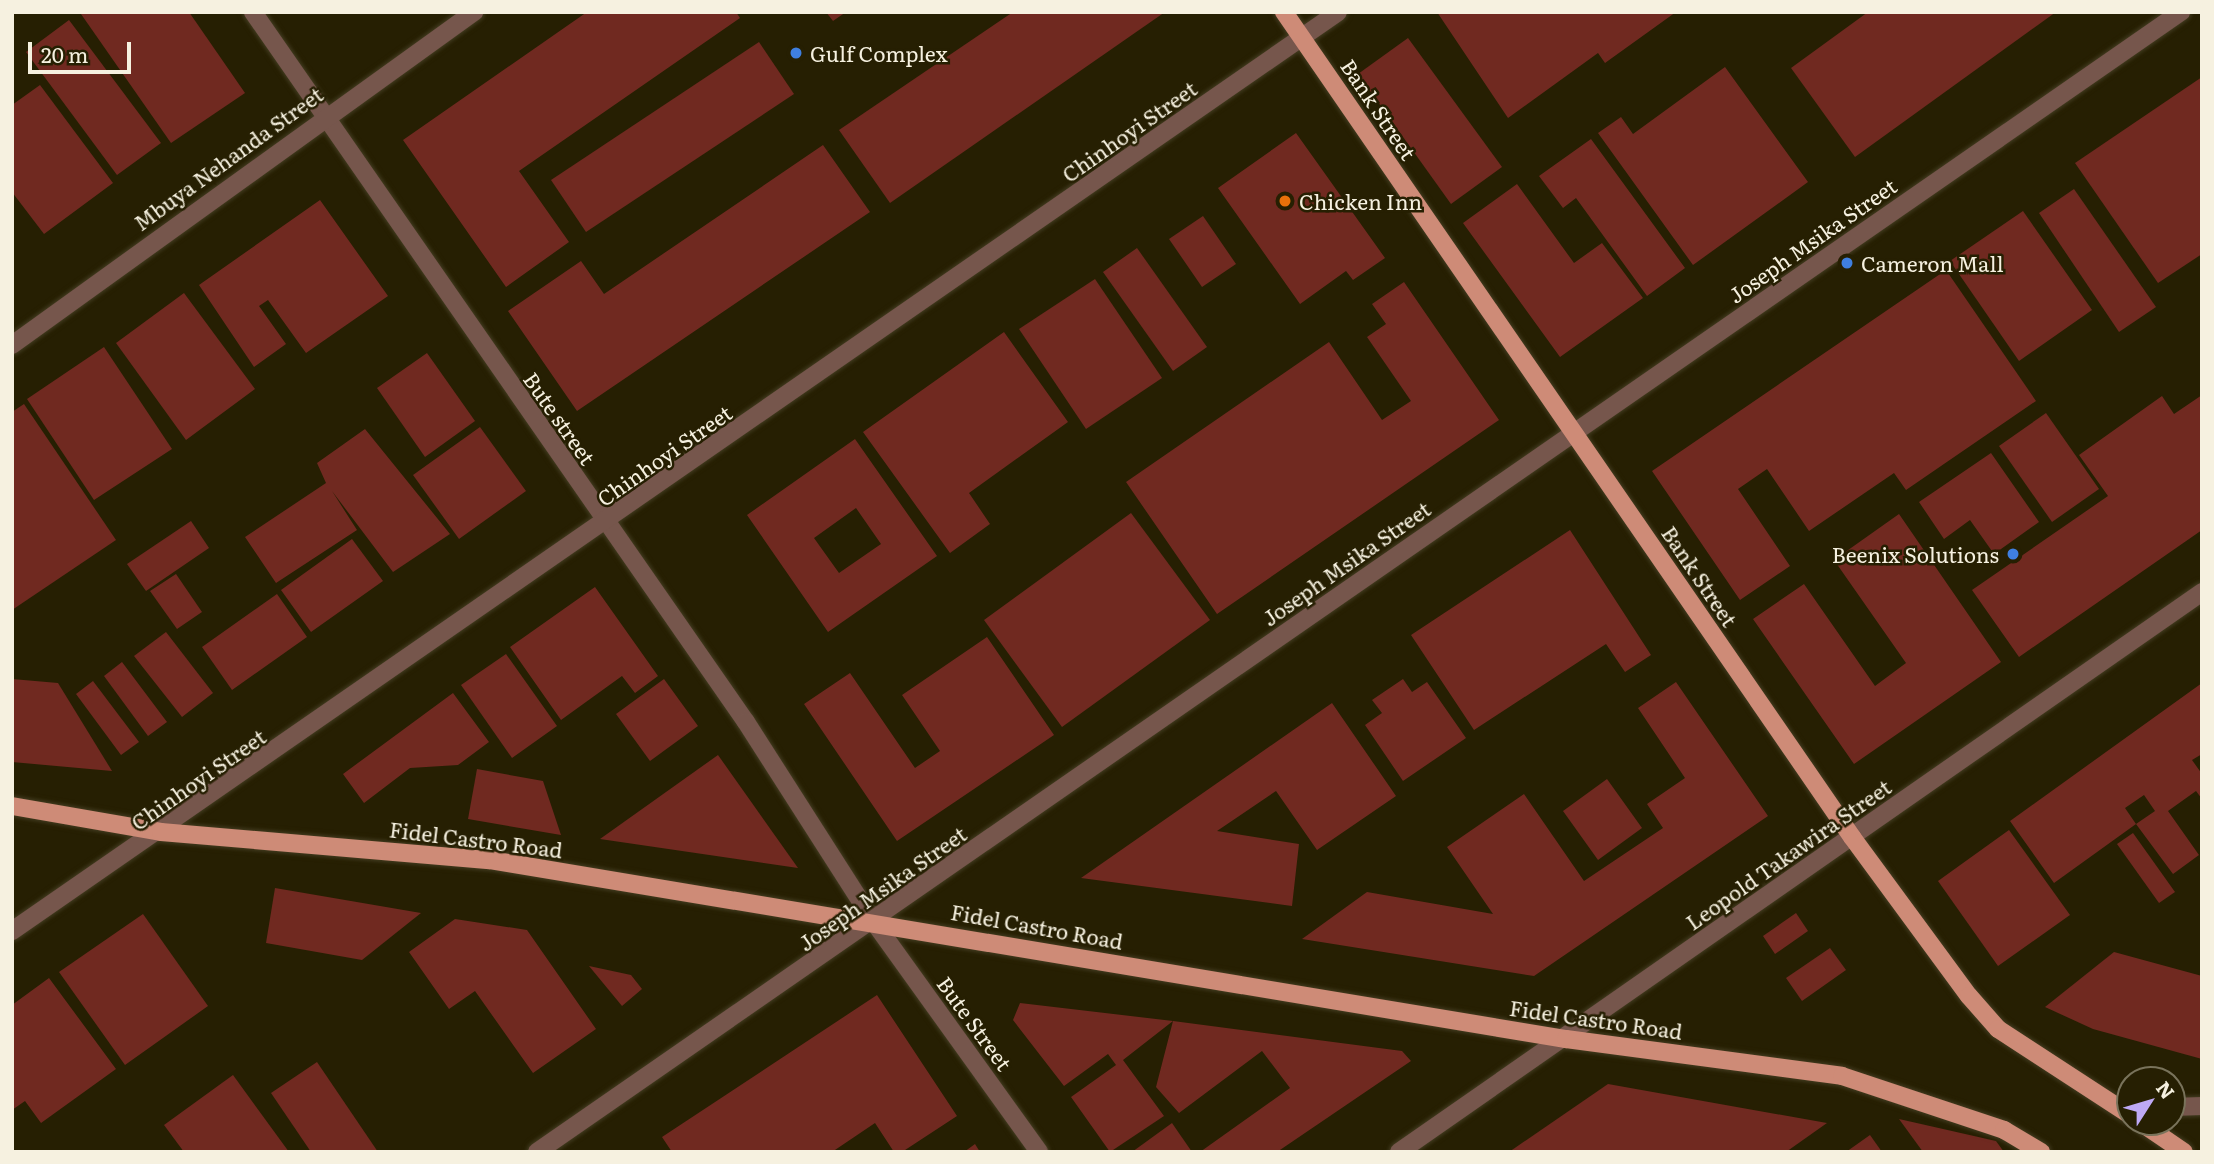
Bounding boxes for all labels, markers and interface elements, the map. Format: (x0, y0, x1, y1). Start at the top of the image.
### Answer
scale bar (32, 28, 135, 72)
text: 20 m (41, 38, 88, 69)
place label: Gulf Complex (810, 40, 948, 66)
marker: Gulf Complex (788, 45, 804, 61)
street label: Bank Street (1336, 54, 1422, 164)
street label: Chinhoyi Street (1057, 75, 1201, 187)
street label: Mbuya Nehanda Street (129, 81, 327, 235)
street label: Joseph Msika Street (1723, 173, 1901, 307)
place label: Chicken Inn (1299, 188, 1422, 214)
marker: Chicken Inn (1277, 193, 1293, 209)
place label: Cameron Mall (1861, 250, 2003, 276)
marker: Cameron Mall (1839, 255, 1855, 271)
street label: Bute street (519, 367, 601, 469)
street label: Chinhoyi Street (592, 399, 736, 511)
street label: Joseph Msika Street (1257, 496, 1435, 630)
street label: Bank Street (1657, 521, 1743, 631)
place label: Beenix Solutions (1832, 541, 1999, 567)
marker: Beenix Solutions (2005, 546, 2021, 562)
street label: Chinhoyi Street (126, 723, 270, 835)
street label: Leopold Takawira Street (1681, 774, 1895, 934)
street label: Fidel Castro Road (388, 816, 564, 862)
street label: Joseph Msika Street (793, 821, 971, 955)
street label: Fidel Castro Road (949, 898, 1125, 954)
street label: Bute Street (932, 971, 1018, 1075)
street label: Fidel Castro Road (1508, 994, 1684, 1044)
north arrow (2116, 1066, 2186, 1136)
text: N (2150, 1075, 2182, 1104)

